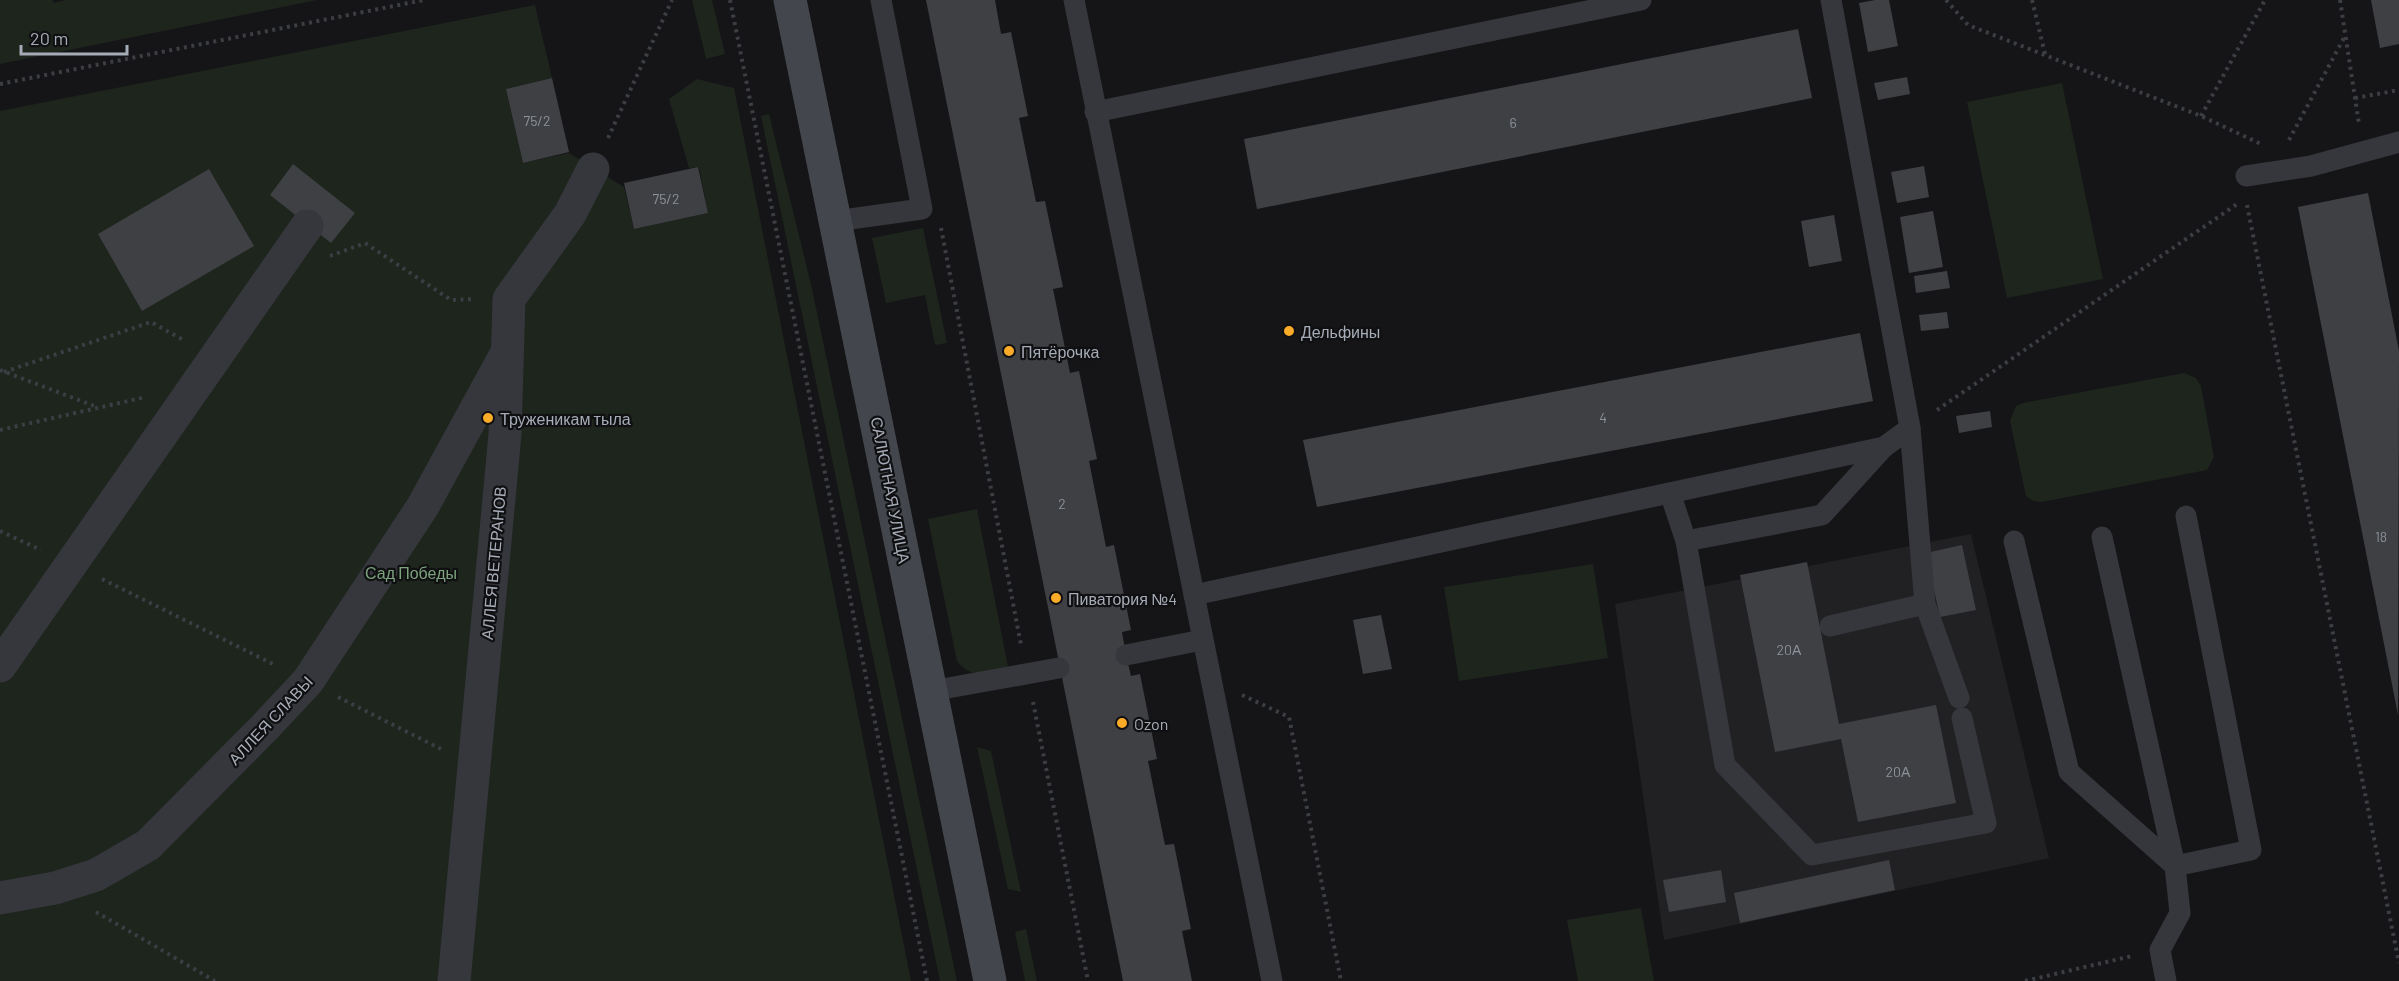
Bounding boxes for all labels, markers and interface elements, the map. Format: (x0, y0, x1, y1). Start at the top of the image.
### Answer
scale bar (21, 18, 128, 56)
text: 20 m (30, 27, 68, 49)
house number: 75/2 (524, 112, 550, 129)
house number: 6 (1509, 114, 1517, 131)
house number: 75/2 (653, 190, 679, 207)
place label: Дельфины (1301, 322, 1380, 341)
marker: Дельфины (1282, 324, 1296, 338)
place label: Пятёрочка (1021, 342, 1100, 361)
marker: Пятёрочка (1002, 344, 1016, 358)
place label: Труженикам тыла (500, 409, 631, 428)
house number: 4 (1599, 409, 1607, 426)
marker: Труженикам тыла (481, 411, 495, 425)
street label: САЛЮТНАЯ УЛИЦА (867, 415, 915, 565)
street label: АЛЛЕЯ ВЕТЕРАНОВ (477, 485, 509, 641)
house number: 2 (1058, 495, 1066, 512)
house number: 18 (2375, 528, 2387, 545)
park label: Сад Победы (365, 563, 457, 582)
place label: Пиватория №4 (1068, 589, 1177, 608)
marker: Пиватория №4 (1049, 591, 1063, 605)
house number: 20А (1777, 641, 1802, 658)
street label: АЛЛЕЯ СЛАВЫ (224, 672, 316, 768)
place label: Ozon (1134, 714, 1168, 733)
marker: Ozon (1115, 716, 1129, 730)
house number: 20А (1886, 763, 1911, 780)

